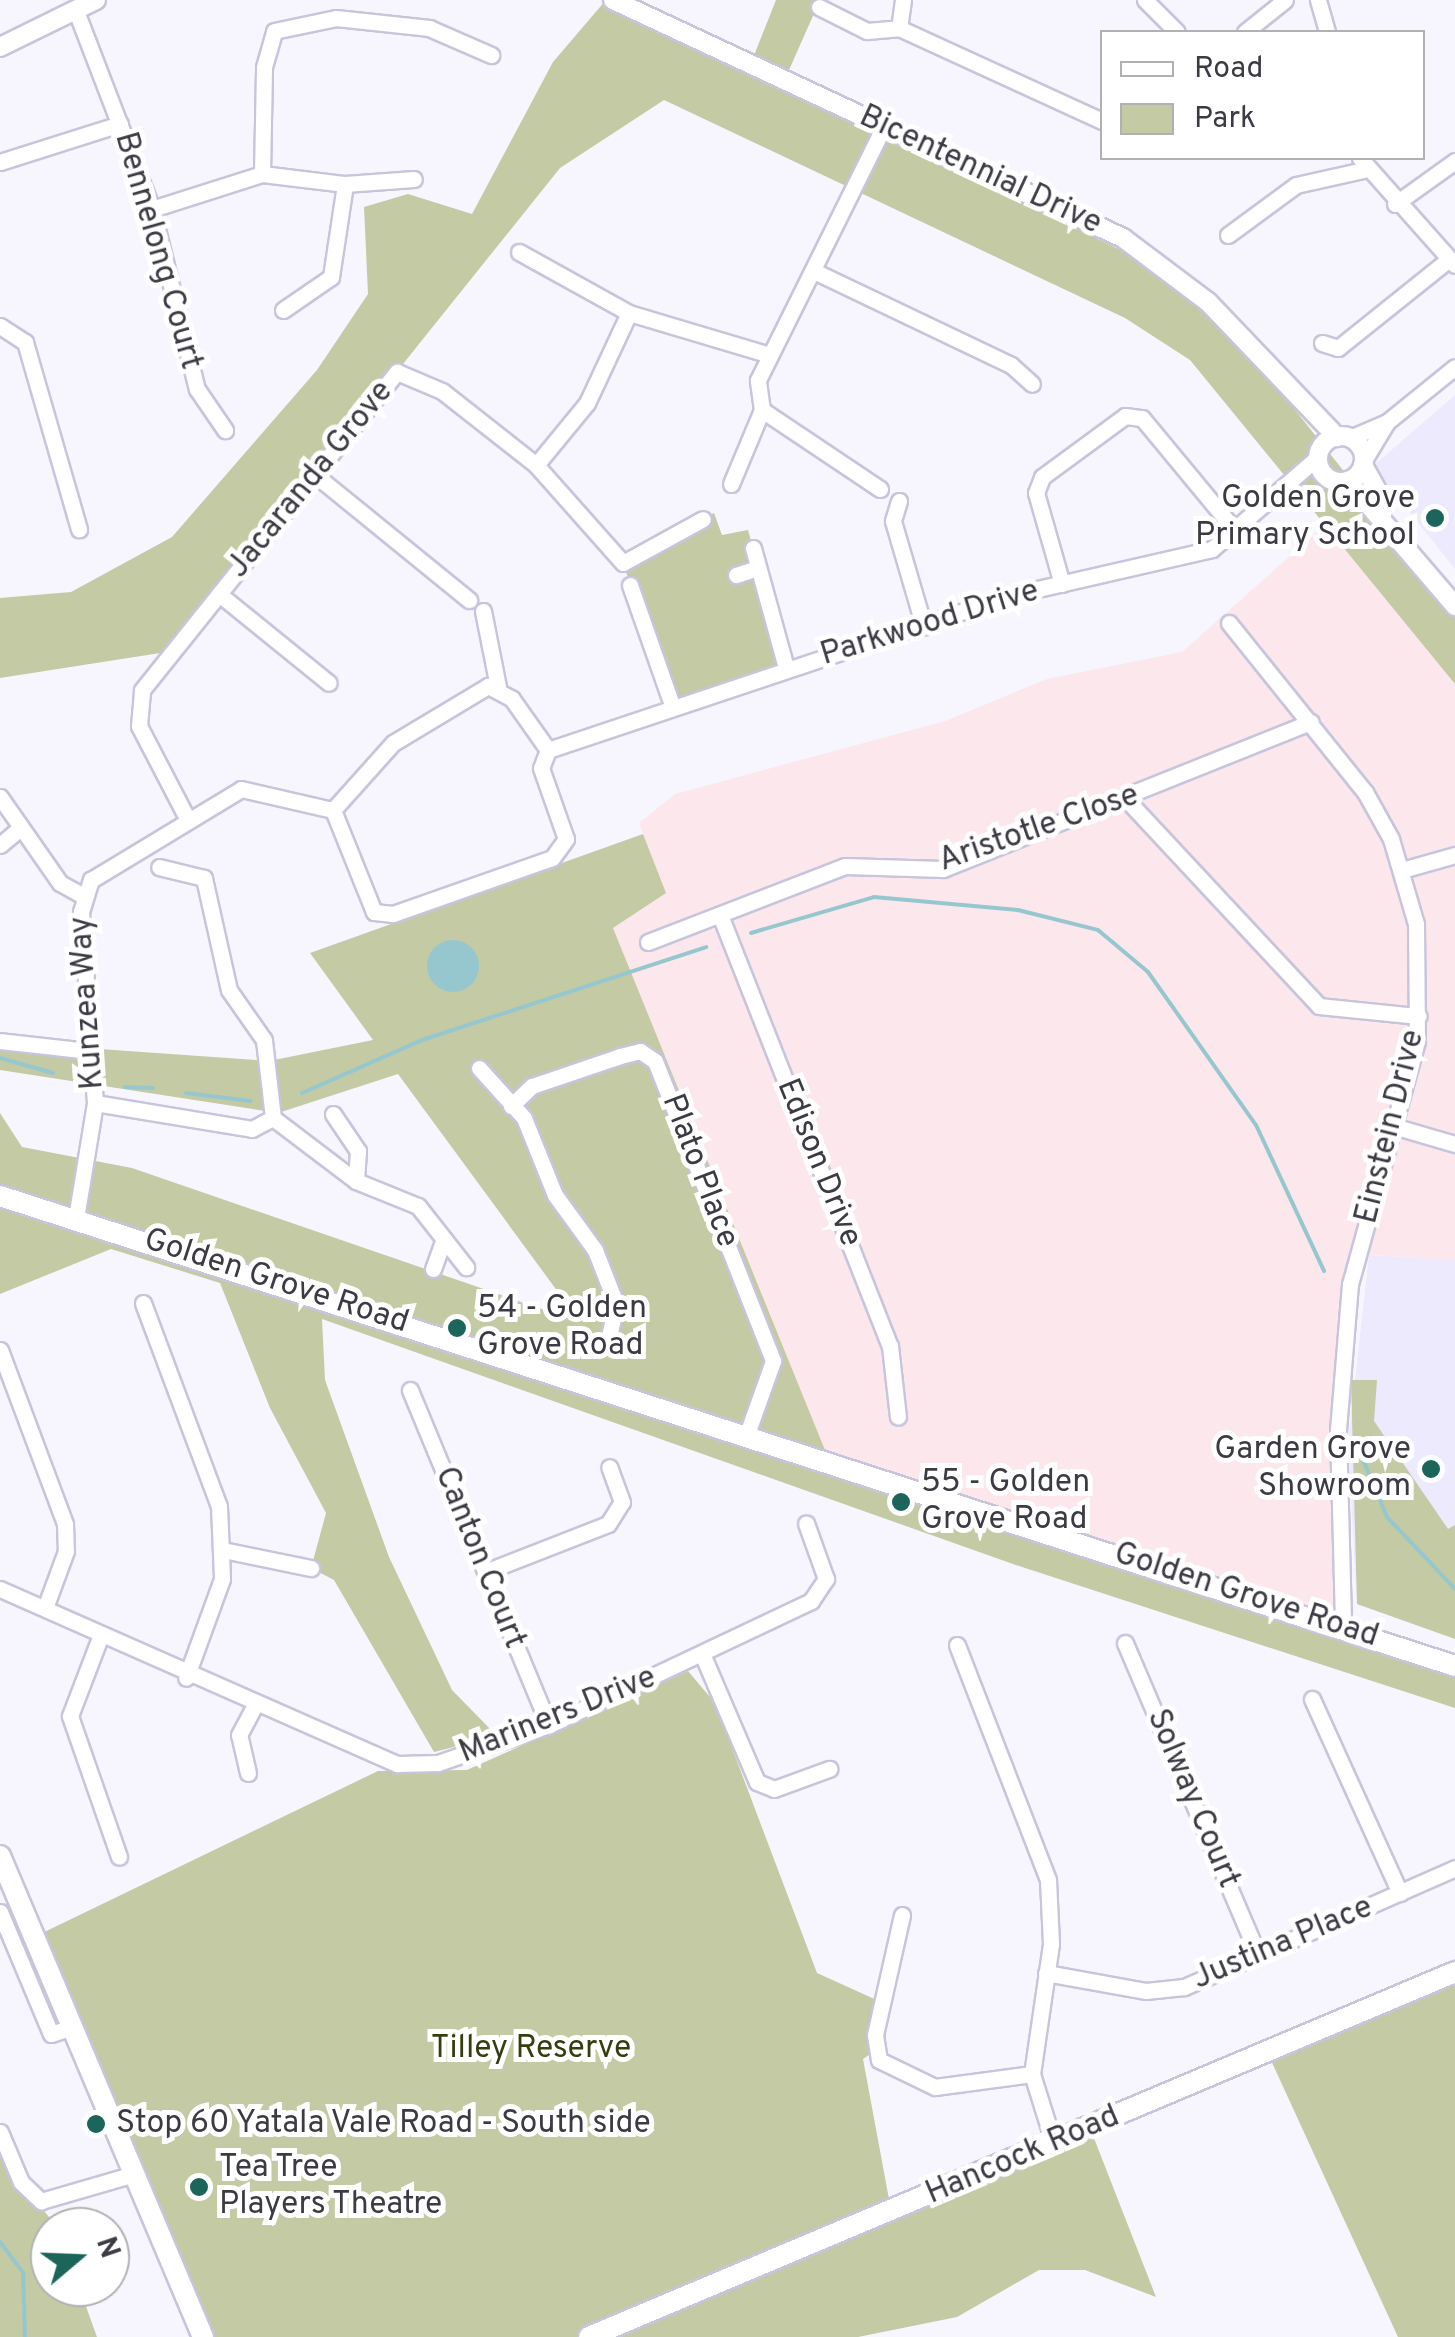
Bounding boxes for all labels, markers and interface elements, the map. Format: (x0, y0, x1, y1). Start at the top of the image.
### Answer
legend (1100, 30, 1425, 160)
text: Road (1194, 51, 1263, 88)
street label: Bicentennial Drive (853, 98, 1107, 244)
text: Park (1194, 101, 1256, 138)
street label: Bennelong Court (105, 128, 209, 374)
street label: Jacaranda Grove (220, 374, 402, 586)
place label: Golden Grove Primary School (1195, 481, 1415, 556)
marker: Golden Grove Primary School (1424, 507, 1446, 529)
street label: Parkwood Drive (816, 573, 1044, 675)
street label: Aristotle Close (934, 777, 1144, 881)
street label: Kunzea Way (63, 915, 113, 1091)
street label: Einstein Drive (1348, 1026, 1434, 1228)
street label: Edison Drive (767, 1073, 869, 1253)
street label: Plato Place (652, 1089, 746, 1253)
street label: Golden Grove Road (139, 1221, 413, 1343)
place label: 54 - Golden Grove Road (477, 1291, 647, 1366)
marker: 54 - Golden Grove Road (446, 1317, 468, 1339)
place label: Garden Grove Showroom (1214, 1432, 1411, 1507)
marker: Garden Grove Showroom (1420, 1458, 1442, 1480)
street label: Canton Court (425, 1462, 533, 1654)
place label: 55 - Golden Grove Road (921, 1465, 1090, 1540)
marker: 55 - Golden Grove Road (890, 1491, 912, 1513)
street label: Golden Grove Road (1109, 1535, 1383, 1657)
street label: Mariners Drive (454, 1659, 662, 1773)
street label: Solway Court (1137, 1704, 1247, 1894)
street label: Justina Place (1187, 1889, 1379, 1999)
park label: Tilley Reserve (431, 2030, 631, 2068)
street label: Hancock Road (921, 2098, 1125, 2214)
place label: Stop 60 Yatala Vale Road - South side (116, 2105, 653, 2143)
marker: Stop 60 Yatala Vale Road - South side (85, 2113, 107, 2135)
place label: Tea Tree Players Theatre (219, 2150, 444, 2225)
marker: Tea Tree Players Theatre (188, 2176, 210, 2198)
north arrow (30, 2207, 130, 2307)
text: N (86, 2233, 127, 2263)

